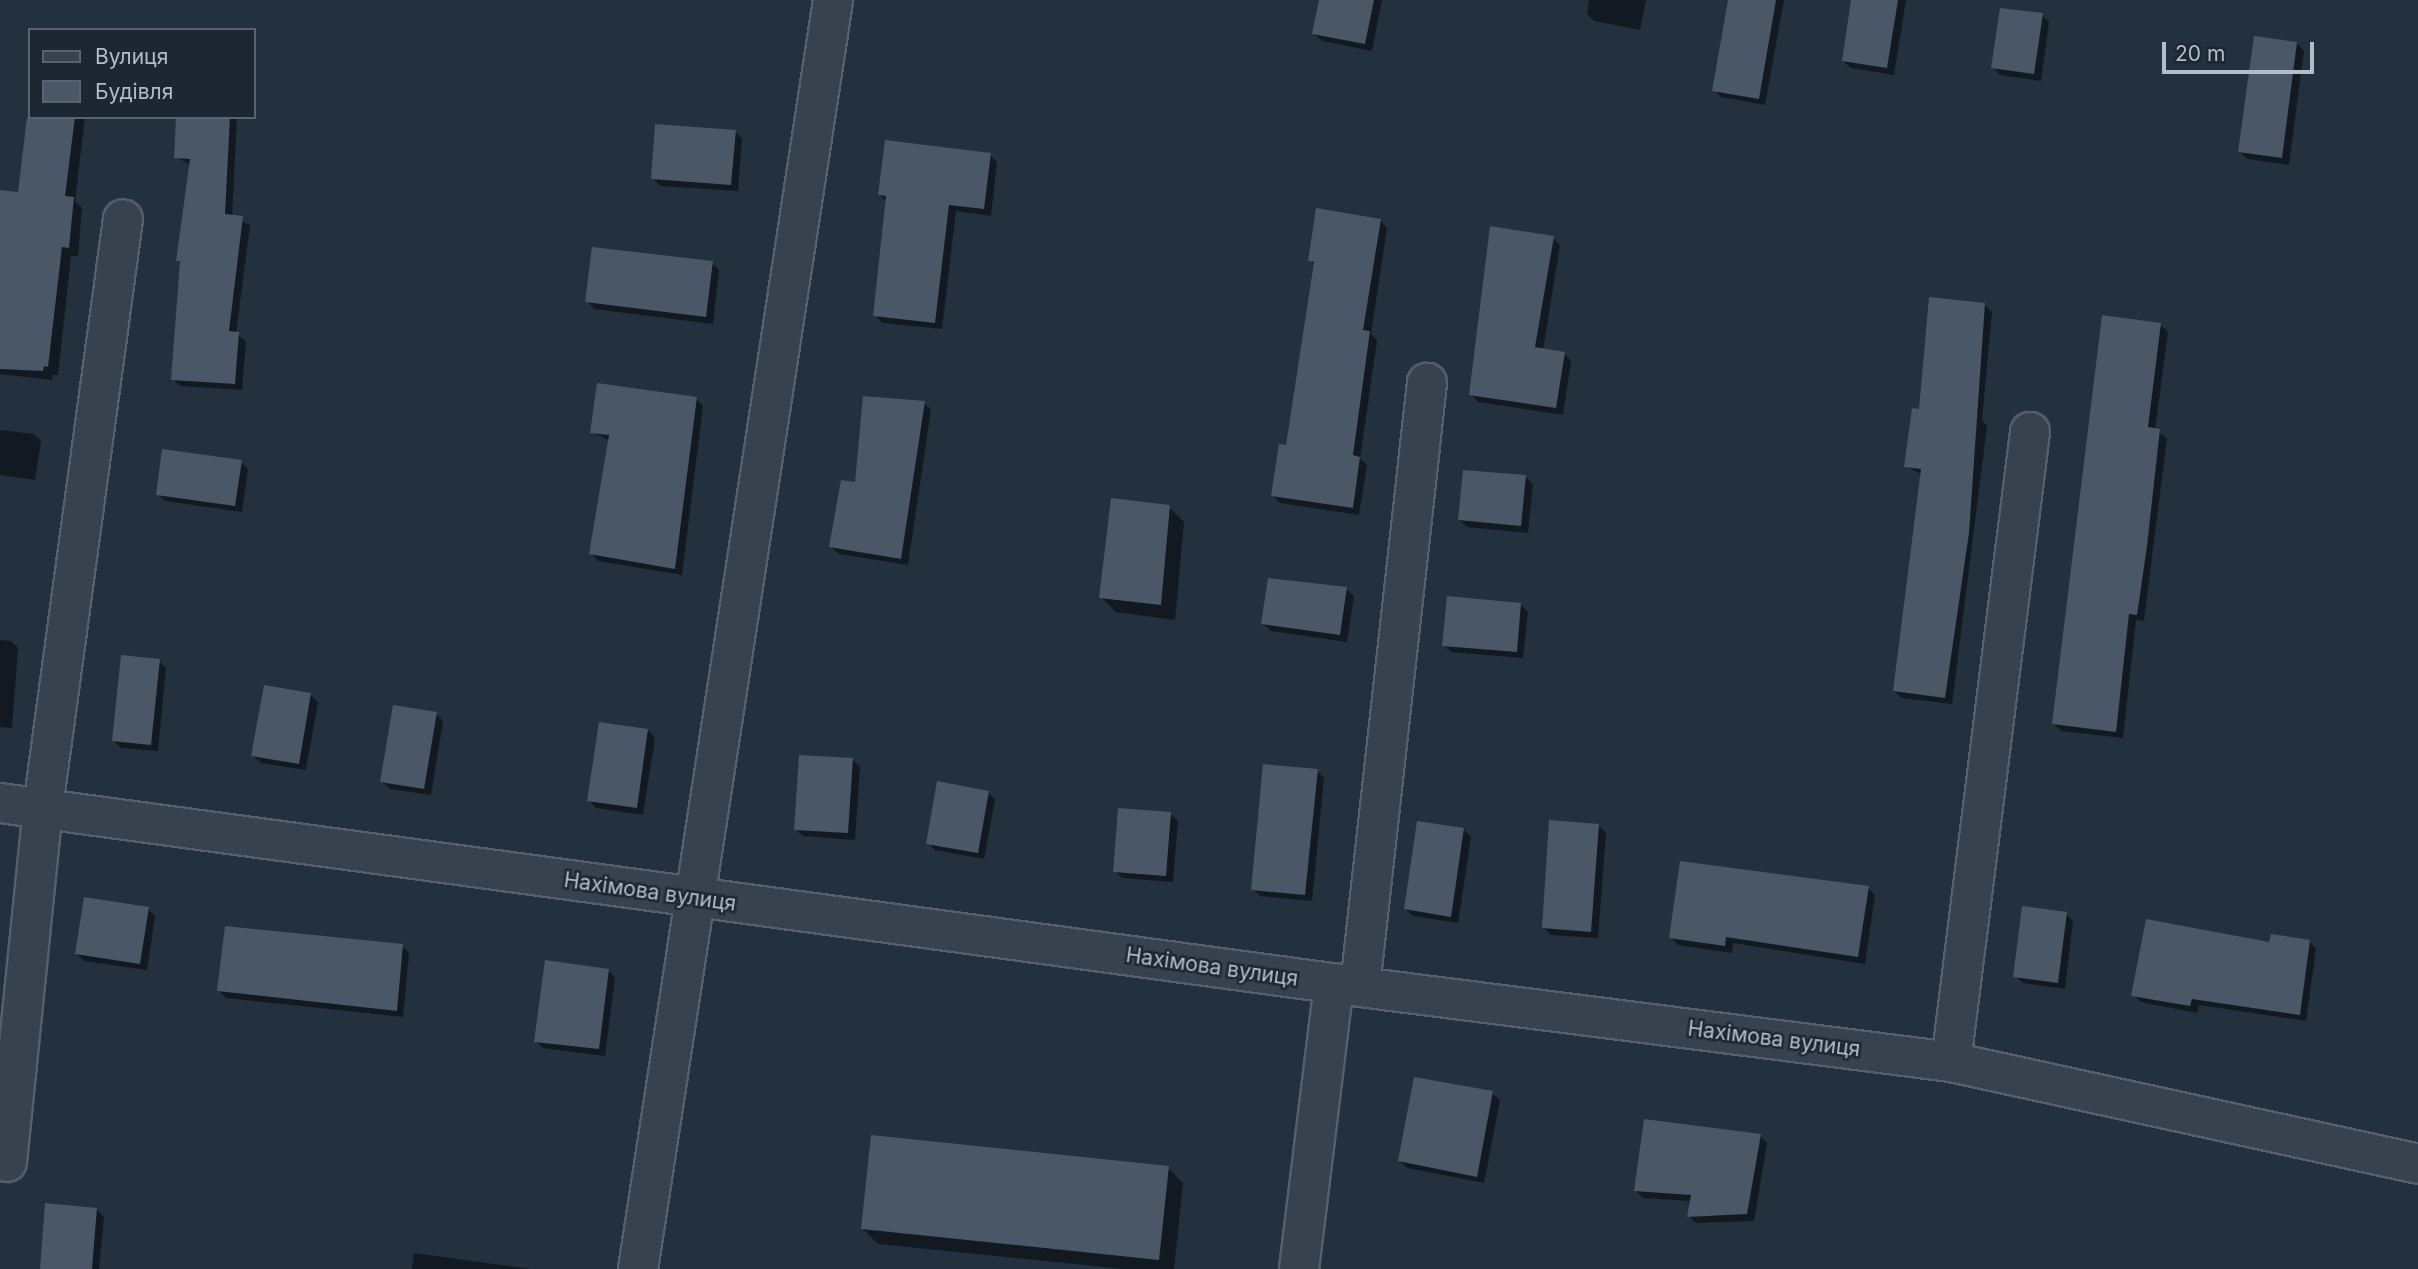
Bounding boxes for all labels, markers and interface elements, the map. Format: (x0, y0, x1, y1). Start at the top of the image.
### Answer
legend (28, 28, 256, 119)
scale bar (2166, 28, 2318, 72)
text: 20 m (2175, 41, 2225, 66)
text: Вулиця (95, 44, 168, 69)
text: Будівля (95, 79, 173, 104)
street label: Нахімова вулиця (562, 867, 738, 917)
street label: Нахімова вулиця (1124, 942, 1300, 992)
street label: Нахімова вулиця (1686, 1016, 1862, 1062)

